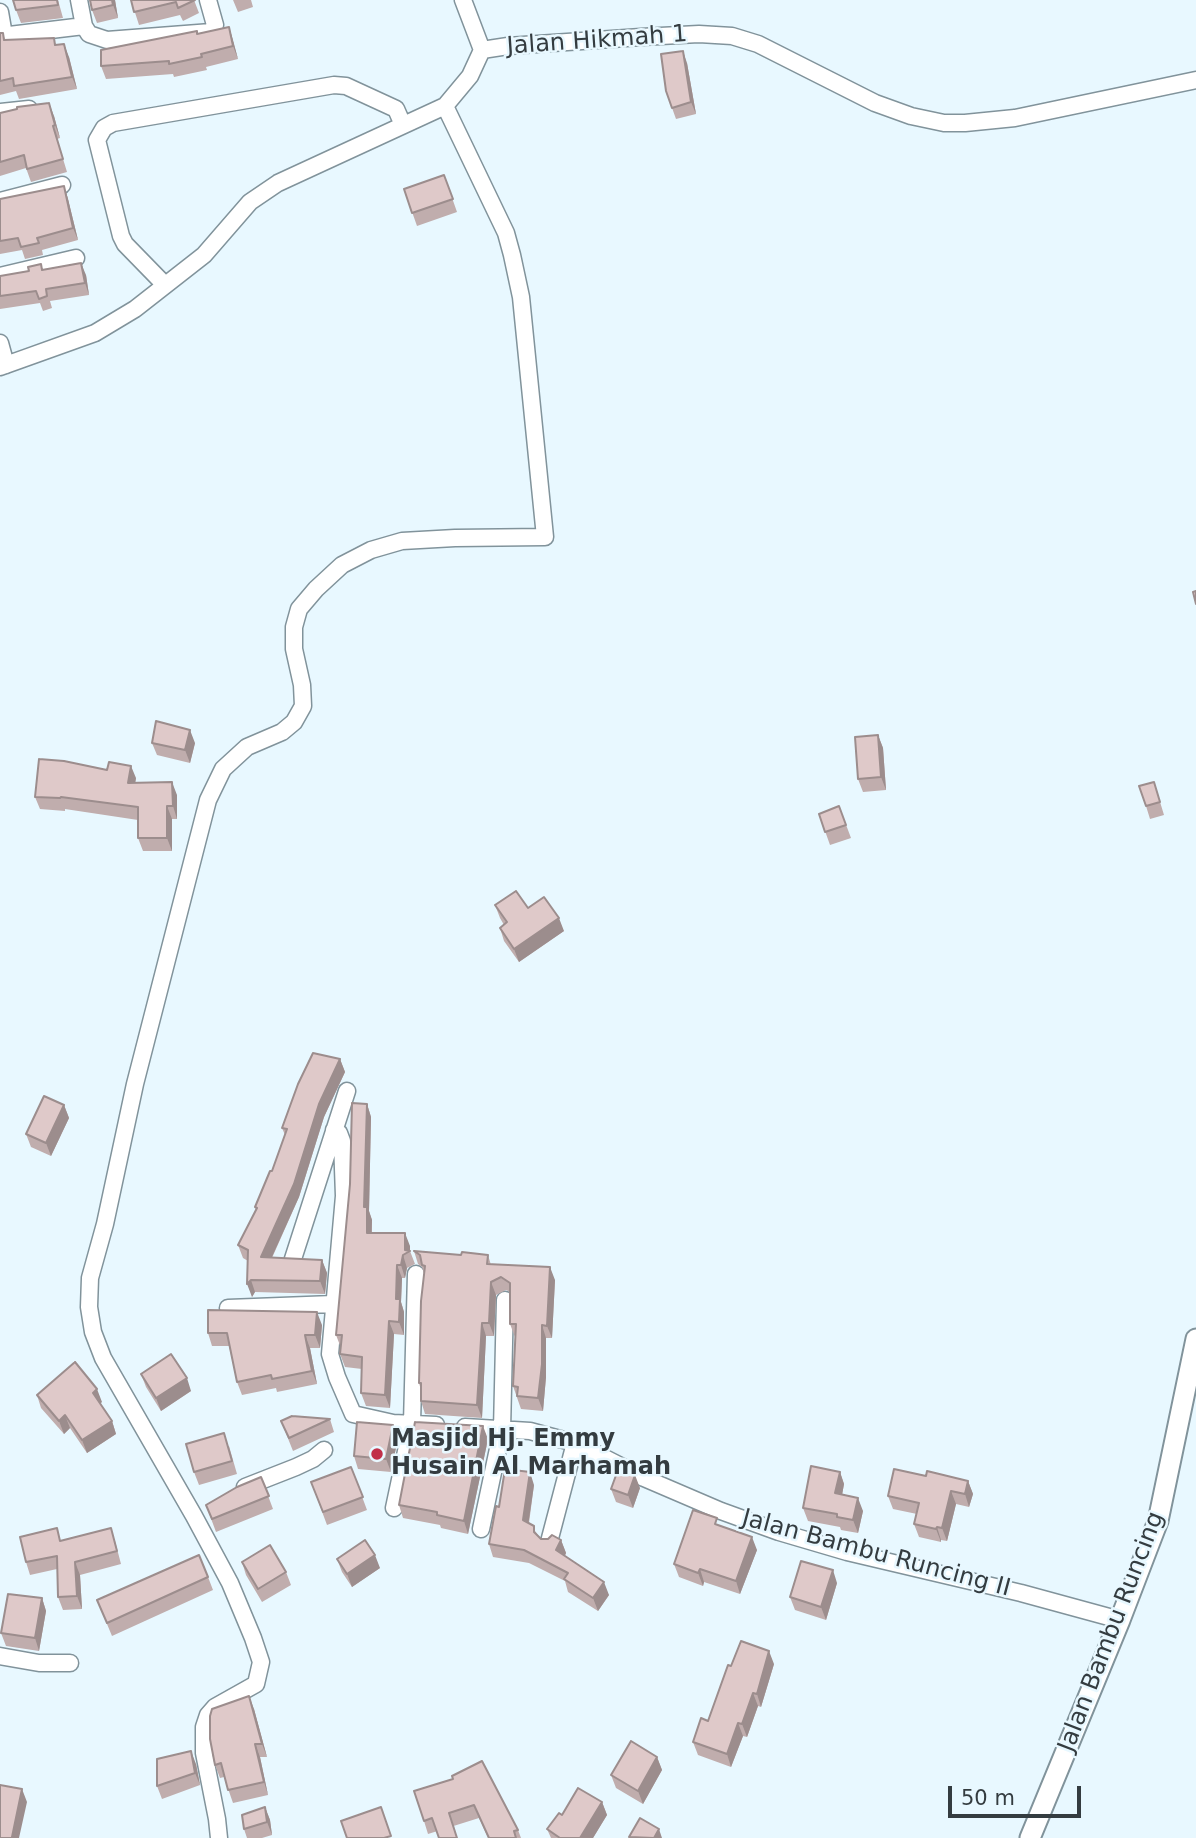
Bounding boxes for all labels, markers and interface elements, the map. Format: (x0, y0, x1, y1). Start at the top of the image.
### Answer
street label: Jalan Hikmah 1 (506, 20, 688, 62)
place label: Masjid Hj. Emmy Husain Al Marhamah (391, 1426, 671, 1482)
marker: Masjid Hj. Emmy Husain Al Marhamah (369, 1446, 385, 1462)
street label: Jalan Bambu Runcing II (739, 1504, 1013, 1604)
street label: Jalan Bambu Runcing (1053, 1508, 1171, 1756)
scale bar (951, 1772, 1084, 1816)
text: 50 m (961, 1786, 1015, 1810)

